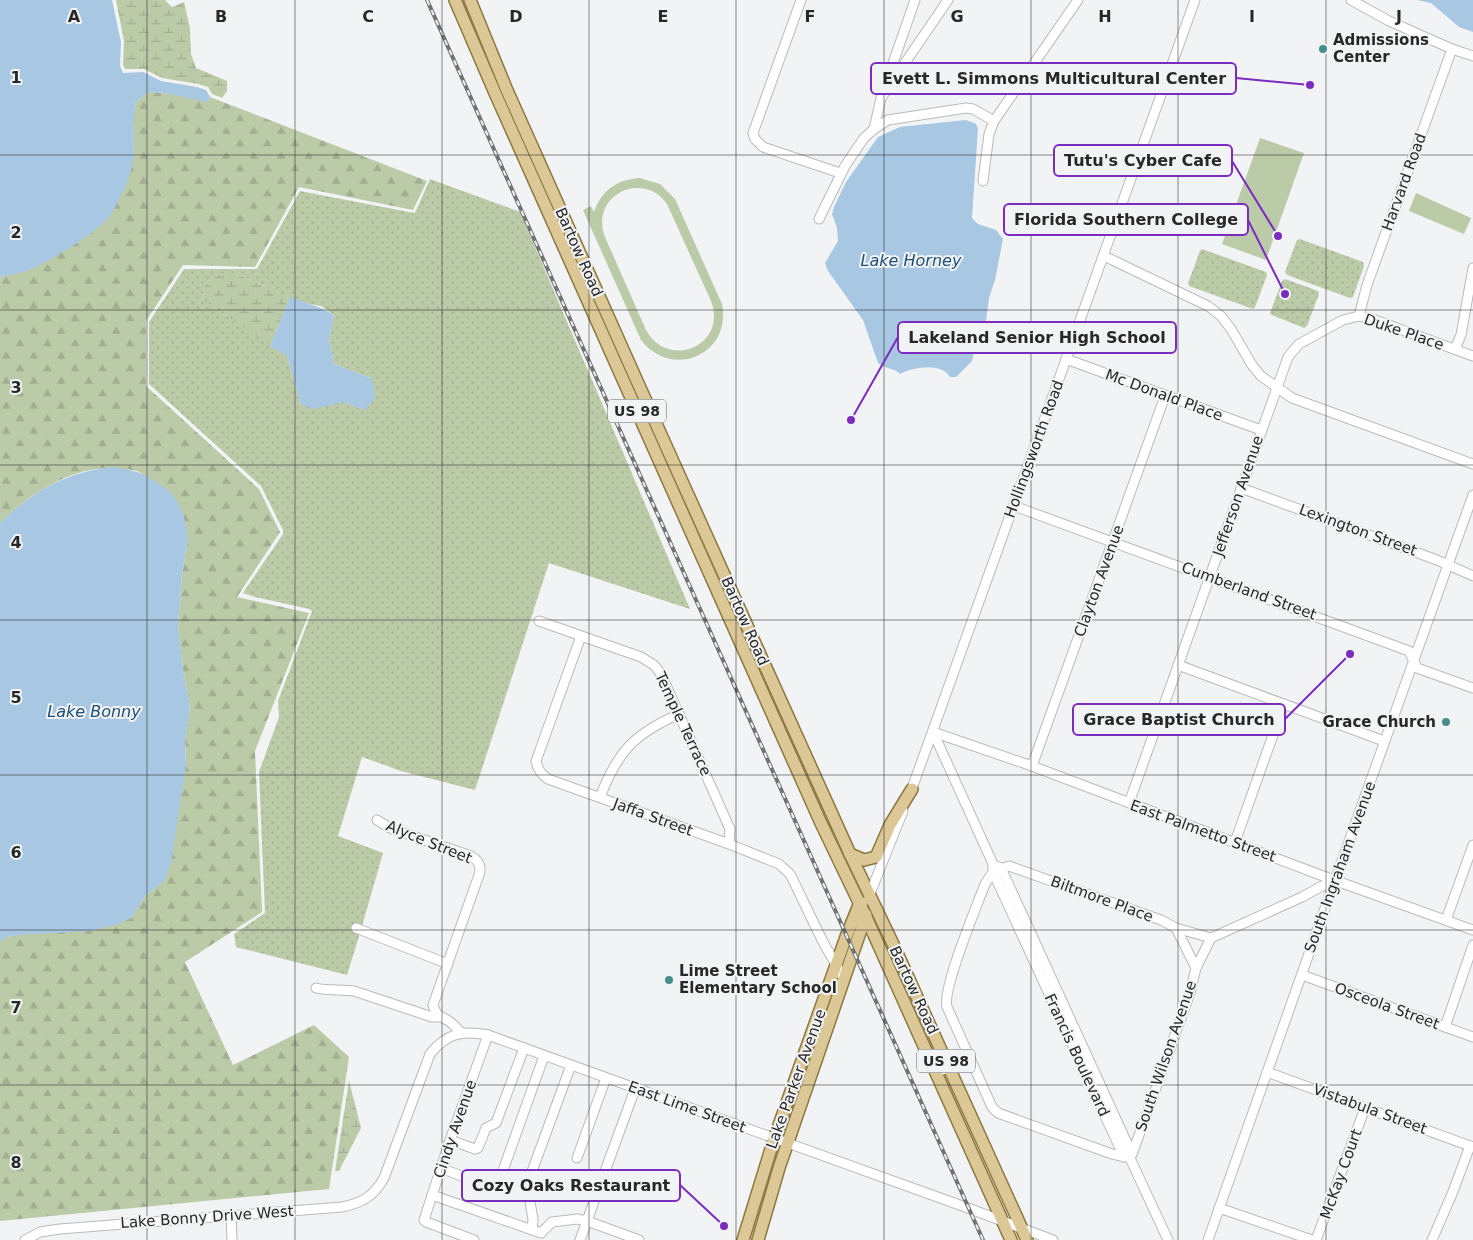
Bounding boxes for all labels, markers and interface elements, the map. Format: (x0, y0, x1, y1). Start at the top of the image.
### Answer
text: A (68, 7, 81, 26)
text: B (215, 7, 227, 26)
text: C (362, 7, 374, 26)
text: D (509, 7, 523, 26)
text: E (658, 7, 668, 26)
text: F (805, 7, 815, 26)
text: G (950, 7, 964, 26)
text: H (1098, 7, 1112, 26)
text: I (1249, 7, 1255, 26)
text: J (1395, 7, 1402, 26)
place label: Admissions Center (1333, 31, 1429, 66)
marker: Admissions Center (1317, 43, 1329, 55)
callout: Evett L. Simmons Multicultural Center (871, 63, 1236, 94)
text: 1 (10, 68, 22, 87)
text: Evett L. Simmons Multicultural Center (882, 69, 1226, 88)
street label: Harvard Road (1378, 131, 1430, 233)
callout: Tutu's Cyber Cafe (1054, 145, 1232, 176)
text: Tutu's Cyber Cafe (1064, 151, 1222, 170)
callout: Florida Southern College (1004, 204, 1248, 235)
street label: Bartow Road (551, 205, 607, 299)
text: Florida Southern College (1014, 210, 1238, 229)
text: 2 (10, 223, 22, 242)
water label: Lake Horney (861, 251, 962, 270)
street label: Duke Place (1362, 310, 1446, 354)
callout: Lakeland Senior High School (898, 322, 1176, 353)
text: Lakeland Senior High School (908, 328, 1166, 347)
street label: Mc Donald Place (1103, 365, 1225, 425)
text: 3 (10, 378, 22, 397)
street label: Hollingsworth Road (1001, 378, 1067, 520)
road number: US 98 (608, 400, 666, 422)
street label: Jefferson Avenue (1209, 433, 1267, 560)
street label: Lexington Street (1297, 500, 1419, 560)
street label: Clayton Avenue (1070, 523, 1128, 639)
text: 4 (10, 533, 22, 552)
street label: Cumberland Street (1179, 558, 1319, 624)
street label: Bartow Road (717, 574, 773, 668)
street label: Temple Terrace (651, 668, 715, 779)
text: 5 (10, 688, 22, 707)
water label: Lake Bonny (47, 702, 141, 721)
callout: Grace Baptist Church (1073, 704, 1285, 735)
text: Grace Baptist Church (1083, 710, 1275, 729)
place label: Grace Church (1323, 713, 1436, 731)
marker: Grace Church (1440, 716, 1452, 728)
street label: South Ingraham Avenue (1301, 779, 1379, 955)
street label: Jaffa Street (610, 794, 695, 840)
street label: East Palmetto Street (1128, 796, 1279, 866)
street label: Alyce Street (383, 817, 475, 867)
text: 6 (10, 843, 22, 862)
street label: Biltmore Place (1048, 872, 1156, 926)
street label: Bartow Road (886, 943, 942, 1037)
place label: Lime Street Elementary School (679, 962, 837, 997)
marker: Lime Street Elementary School (663, 974, 675, 986)
street label: South Wilson Avenue (1132, 978, 1200, 1134)
street label: Osceola Street (1332, 979, 1442, 1033)
street label: Francis Boulevard (1041, 991, 1113, 1119)
text: 7 (10, 998, 22, 1017)
street label: Lake Parker Avenue (762, 1007, 830, 1151)
road number: US 98 (917, 1050, 975, 1072)
street label: Cindy Avenue (430, 1077, 480, 1181)
street label: East Lime Street (626, 1077, 748, 1137)
street label: Vistabula Street (1311, 1080, 1429, 1138)
street label: McKay Court (1316, 1126, 1366, 1222)
text: 8 (10, 1153, 22, 1172)
callout: Cozy Oaks Restaurant (462, 1170, 680, 1201)
text: Cozy Oaks Restaurant (472, 1176, 671, 1195)
street label: Lake Bonny Drive West (120, 1202, 294, 1232)

